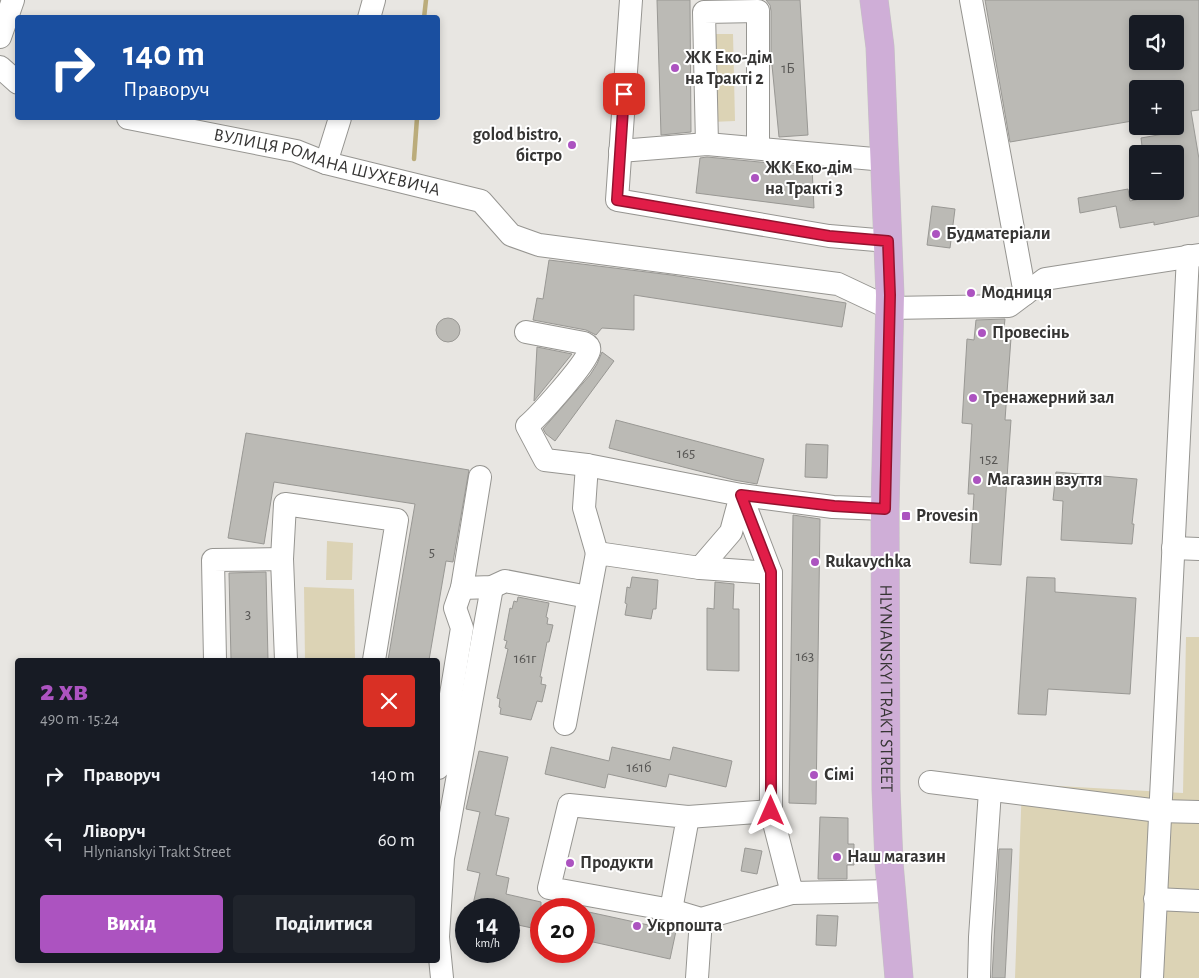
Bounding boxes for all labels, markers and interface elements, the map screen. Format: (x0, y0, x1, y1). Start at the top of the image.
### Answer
map controls (1129, 15, 1184, 200)
button: sound (1129, 15, 1184, 70)
icon: right (40, 35, 105, 100)
text: 140 m (123, 37, 205, 72)
place label: ЖК Еко-дім на Тракті 2 (685, 49, 773, 88)
house number: 1Б (781, 61, 795, 76)
marker: ЖК Еко-дім на Тракті 2 (669, 62, 681, 74)
pin (603, 73, 645, 115)
text: Праворуч (123, 78, 210, 100)
icon: arrive (610, 80, 638, 108)
button: + (1129, 80, 1184, 135)
street label: ВУЛИЦЯ РОМАНА ШУХЕВИЧА (212, 126, 442, 200)
place label: golod bistro, бістро (473, 126, 562, 165)
marker: golod bistro, бістро (566, 139, 578, 151)
button: − (1129, 145, 1184, 200)
place label: ЖК Еко-дім на Тракті 3 (765, 159, 853, 198)
marker: ЖК Еко-дім на Тракті 3 (749, 172, 761, 184)
place label: Будматеріали (946, 225, 1051, 243)
marker: Будматеріали (930, 228, 942, 240)
place label: Модниця (981, 284, 1052, 302)
marker: Модниця (965, 287, 977, 299)
place label: Провесінь (992, 324, 1070, 342)
marker: Провесінь (976, 327, 988, 339)
place label: Тренажерний зал (983, 389, 1115, 407)
marker: Тренажерний зал (967, 392, 979, 404)
house number: 165 (677, 446, 695, 461)
house number: 152 (980, 452, 998, 467)
place label: Магазин взуття (987, 471, 1102, 489)
marker: Магазин взуття (971, 474, 983, 486)
place label: Provesin (916, 507, 978, 525)
marker: Provesin (900, 510, 912, 522)
house number: 5 (429, 545, 435, 560)
place label: Rukavychka (825, 553, 912, 571)
marker: Rukavychka (809, 556, 821, 568)
street label: HLYNIANSKYI TRAKT STREET (876, 584, 895, 792)
house number: 3 (245, 607, 251, 622)
house number: 163 (796, 649, 814, 664)
house number: 161г (514, 651, 537, 666)
button: close (363, 675, 415, 727)
text: 2 хв (40, 676, 88, 706)
text: 490 m · 15:24 (40, 711, 119, 727)
house number: 161б (627, 760, 651, 775)
icon: right (40, 762, 68, 790)
text: Праворуч (83, 766, 161, 785)
text: 140 m (371, 766, 415, 785)
place label: Сімі (824, 766, 854, 784)
marker: Сімі (808, 769, 820, 781)
position arrow (744, 784, 796, 836)
text: Ліворуч (83, 822, 146, 841)
icon: left (40, 827, 68, 855)
text: 60 m (378, 831, 415, 850)
text: Hlynianskyi Trakt Street (83, 844, 231, 860)
place label: Наш магазин (847, 848, 946, 866)
marker: Наш магазин (831, 851, 843, 863)
place label: Продукти (580, 854, 654, 872)
marker: Продукти (564, 857, 576, 869)
button: Вихід (40, 895, 223, 953)
button: Поділитися (233, 895, 415, 953)
speed limit sign: 20 (530, 898, 595, 963)
text: 14 (477, 912, 498, 937)
place label: Укрпошта (647, 917, 723, 935)
marker: Укрпошта (631, 920, 643, 932)
text: km/h (475, 937, 500, 949)

